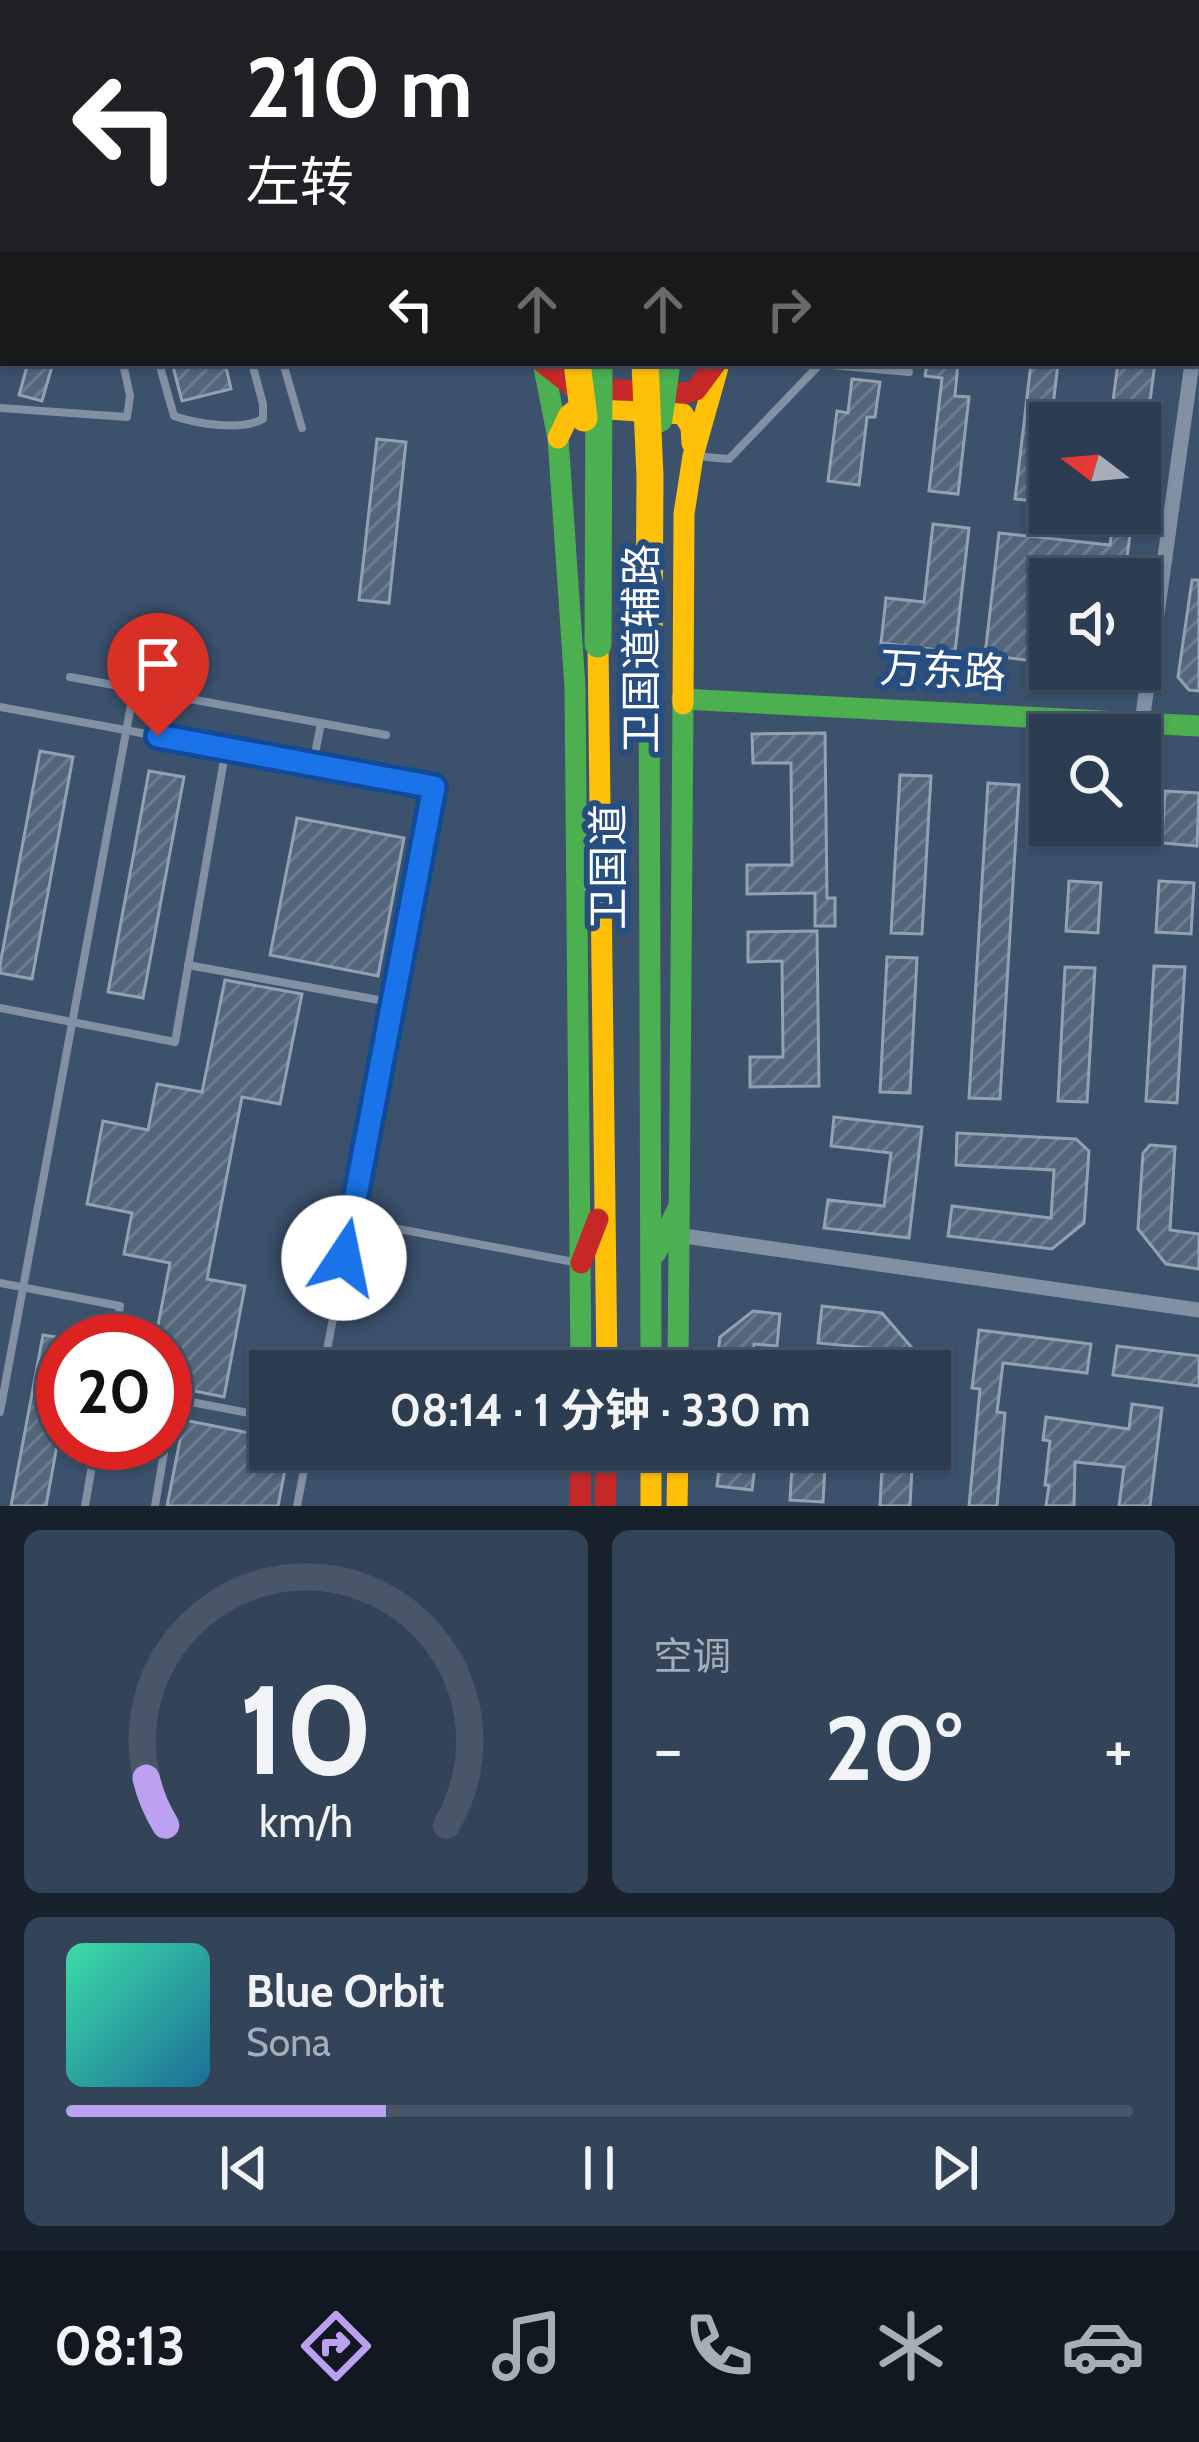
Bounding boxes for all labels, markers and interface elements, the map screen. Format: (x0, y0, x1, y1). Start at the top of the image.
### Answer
text: 210 m (246, 36, 473, 138)
icon: left (48, 48, 204, 204)
text: 左转 (246, 149, 354, 215)
icon: left (378, 276, 444, 342)
icon: ahead (504, 276, 570, 342)
icon: ahead (630, 276, 696, 342)
icon: right (756, 276, 822, 342)
north arrow (1029, 402, 1161, 534)
map controls (1029, 402, 1161, 846)
street label: 卫国道辅路 (615, 544, 667, 754)
button: sound (1029, 558, 1161, 690)
pin (107, 613, 209, 736)
icon: arrive (125, 631, 191, 697)
street label: 万东路 (879, 641, 1007, 699)
button: search (1029, 714, 1161, 846)
street label: 卫国道 (582, 804, 634, 930)
position arrow (281, 1195, 407, 1321)
speed limit sign: 20 (36, 1314, 192, 1470)
text: 08:14 · 1 分钟 · 330 m (389, 1383, 811, 1437)
text: 空调 (654, 1632, 732, 1680)
text: 10 (239, 1654, 373, 1805)
text: 20° (825, 1693, 962, 1803)
text: − (654, 1708, 683, 1789)
text: + (1104, 1708, 1133, 1789)
text: km/h (259, 1795, 353, 1847)
text: Blue Orbit (246, 1964, 444, 2018)
text: Sona (246, 2018, 331, 2066)
icon: previous (211, 2135, 277, 2201)
icon: pause (566, 2135, 632, 2201)
icon: next (922, 2135, 988, 2201)
icon: directions (294, 2304, 378, 2388)
icon: music (485, 2304, 569, 2388)
icon: phone (677, 2304, 761, 2388)
icon: climate (869, 2304, 953, 2388)
icon: car (1061, 2304, 1145, 2388)
text: 08:13 (54, 2313, 186, 2379)

